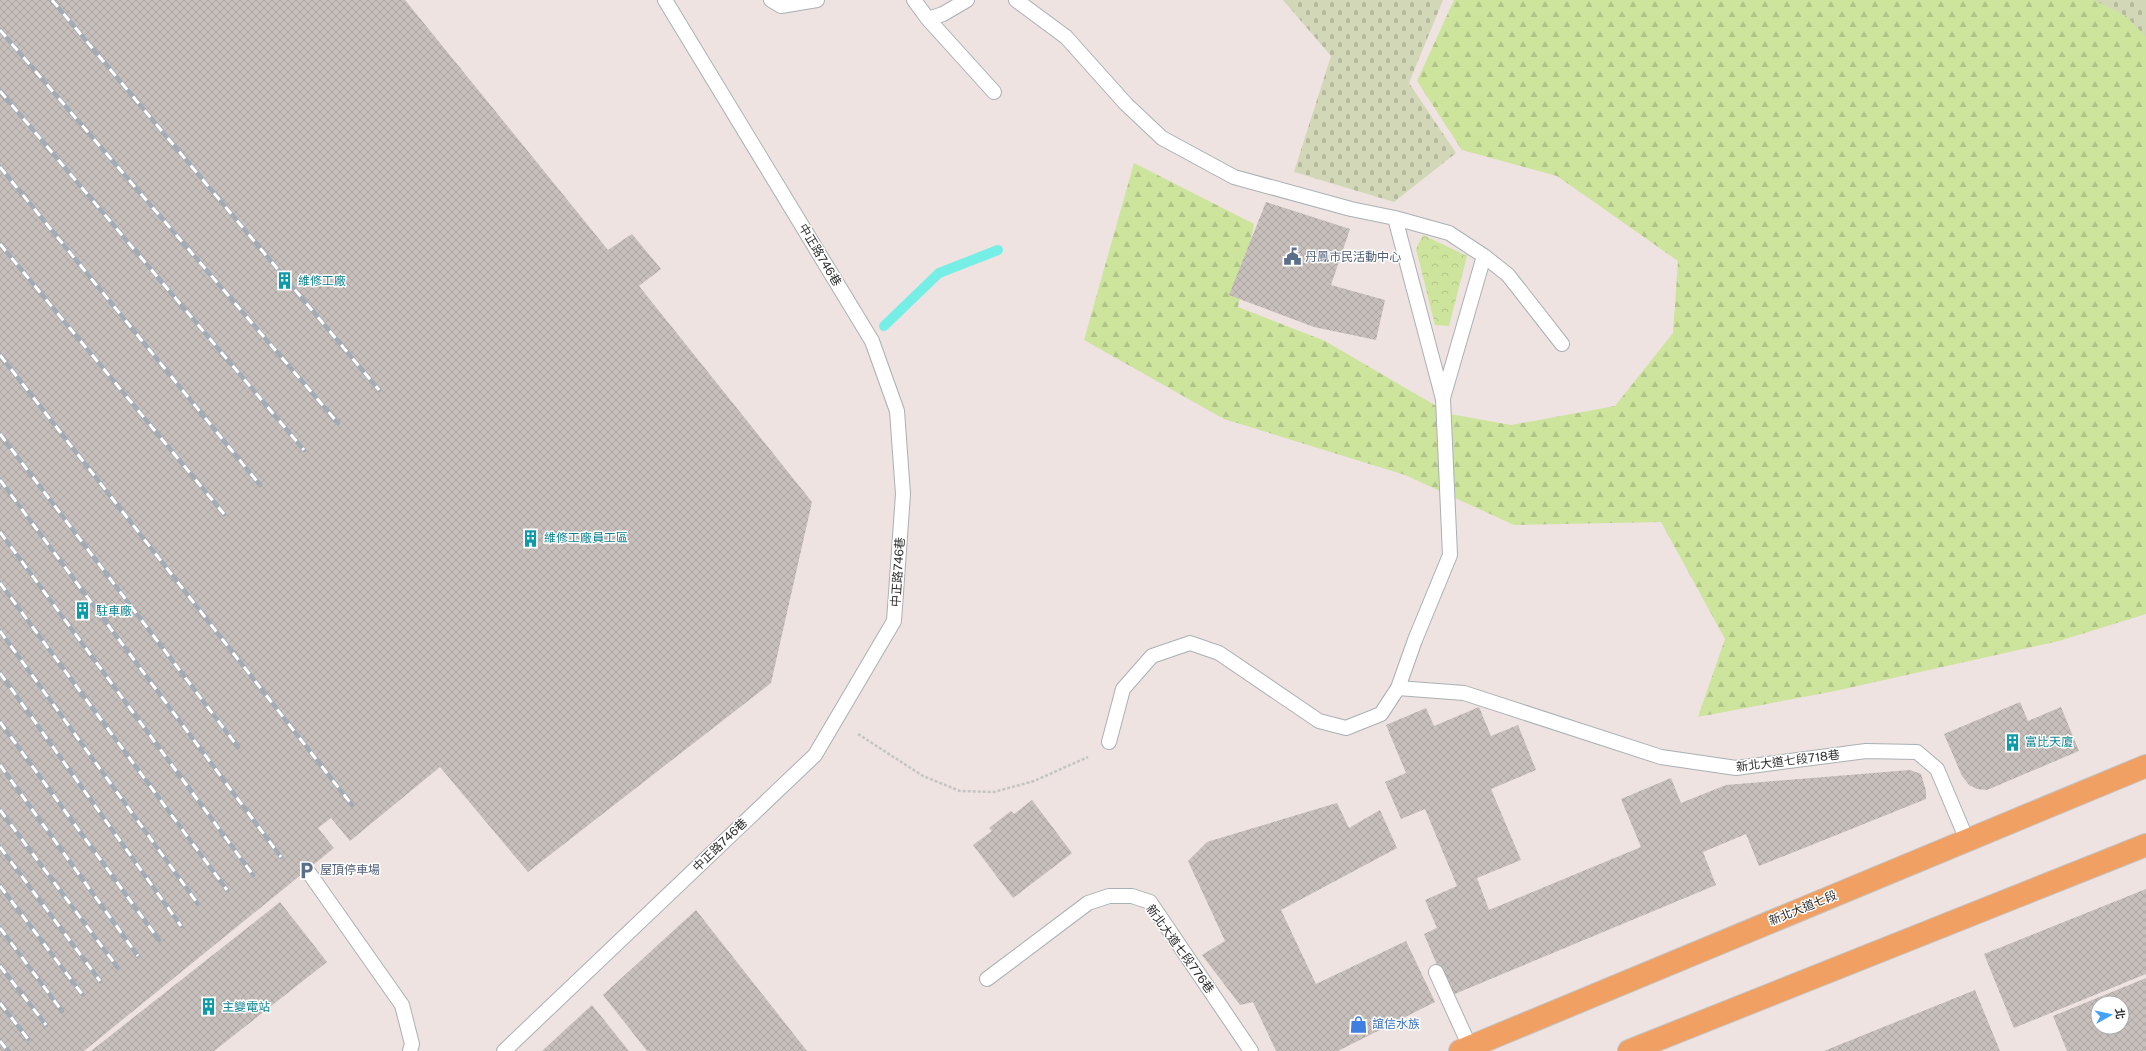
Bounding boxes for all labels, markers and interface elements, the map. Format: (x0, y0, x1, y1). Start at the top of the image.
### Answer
street label: 中正路746巷 (796, 221, 844, 289)
public building icon: 丹鳳市民活動中心 (1282, 247, 1302, 267)
place label: 丹鳳市民活動中心 (1305, 250, 1401, 264)
building icon: 維修工廠 (275, 271, 295, 291)
place label: 維修工廠 (298, 274, 346, 288)
building icon: 維修工廠員工區 (521, 528, 541, 548)
place label: 維修工廠員工區 (544, 531, 628, 545)
street label: 中正路746巷 (889, 537, 907, 607)
building icon: 駐車廠 (73, 601, 93, 621)
place label: 駐車廠 (96, 604, 132, 618)
building icon: 富比天廈 (2002, 732, 2022, 752)
place label: 富比天廈 (2025, 735, 2073, 749)
street label: 新北大道七段718巷 (1735, 748, 1841, 774)
street label: 中正路746巷 (690, 816, 750, 874)
parking icon: 屋頂停車場 (297, 860, 317, 880)
place label: 屋頂停車場 (320, 863, 380, 877)
street label: 新北大道七段 (1767, 888, 1839, 928)
street label: 新北大道七段776巷 (1143, 902, 1217, 996)
north arrow (2090, 995, 2130, 1035)
building icon: 主變電站 (199, 997, 219, 1017)
place label: 主變電站 (222, 1000, 270, 1014)
text: 北 (2113, 1007, 2127, 1020)
shop icon: 誼信水族 (1349, 1014, 1369, 1034)
place label: 誼信水族 (1372, 1017, 1420, 1031)

